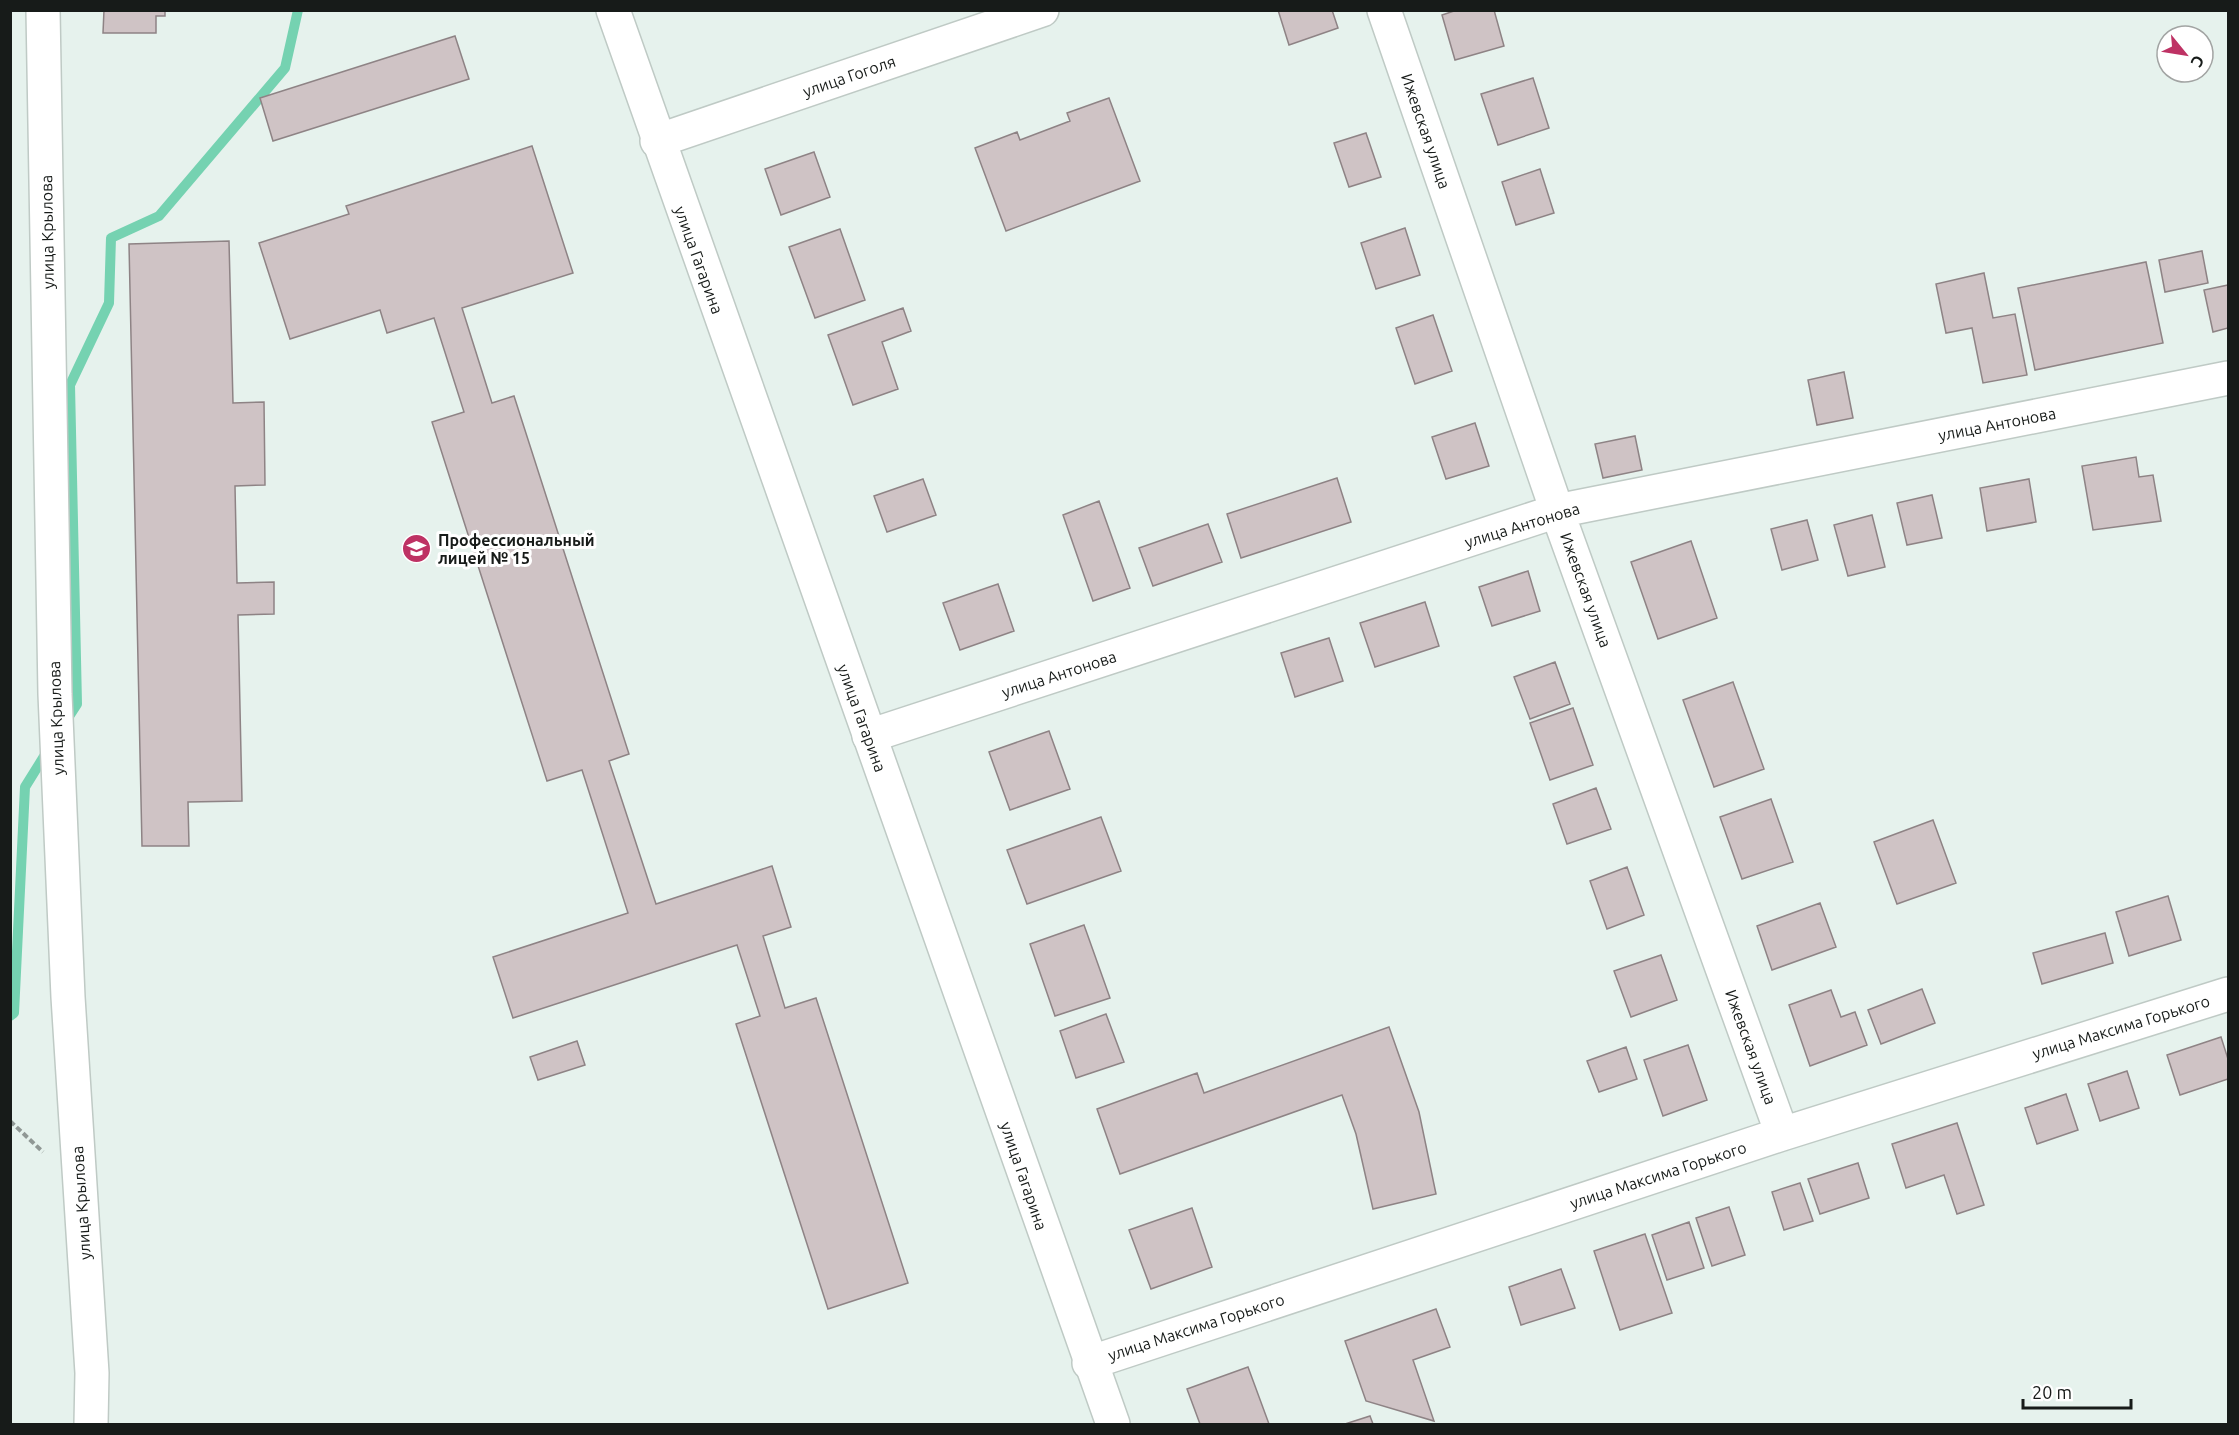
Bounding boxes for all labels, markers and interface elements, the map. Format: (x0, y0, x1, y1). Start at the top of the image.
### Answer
north arrow (2155, 24, 2215, 84)
street label: улица Гоголя (800, 52, 898, 100)
text: С (2188, 53, 2208, 70)
street label: Ижевская улица (1398, 71, 1454, 191)
street label: улица Крылова (37, 175, 57, 289)
street label: улица Гагарина (671, 204, 727, 316)
street label: улица Антонова (1937, 404, 2057, 444)
street label: улица Антонова (1462, 499, 1582, 551)
street label: Ижевская улица (1557, 530, 1615, 650)
place label: Профессиональный лицей № 15 (438, 531, 595, 567)
school or university icon: Профессиональный лицей № 15 (401, 533, 433, 565)
street label: улица Антонова (999, 647, 1119, 701)
street label: улица Крылова (45, 661, 67, 775)
street label: улица Гагарина (834, 662, 890, 774)
street label: Ижевская улица (1722, 987, 1780, 1107)
street label: улица Максима Горького (2030, 991, 2212, 1063)
street label: улица Гагарина (997, 1119, 1051, 1233)
street label: улица Максима Горького (1567, 1138, 1749, 1212)
street label: улица Крылова (68, 1145, 94, 1261)
street label: улица Максима Горького (1105, 1290, 1287, 1364)
scale bar (2023, 1372, 2131, 1410)
text: 20 m (2032, 1382, 2072, 1402)

